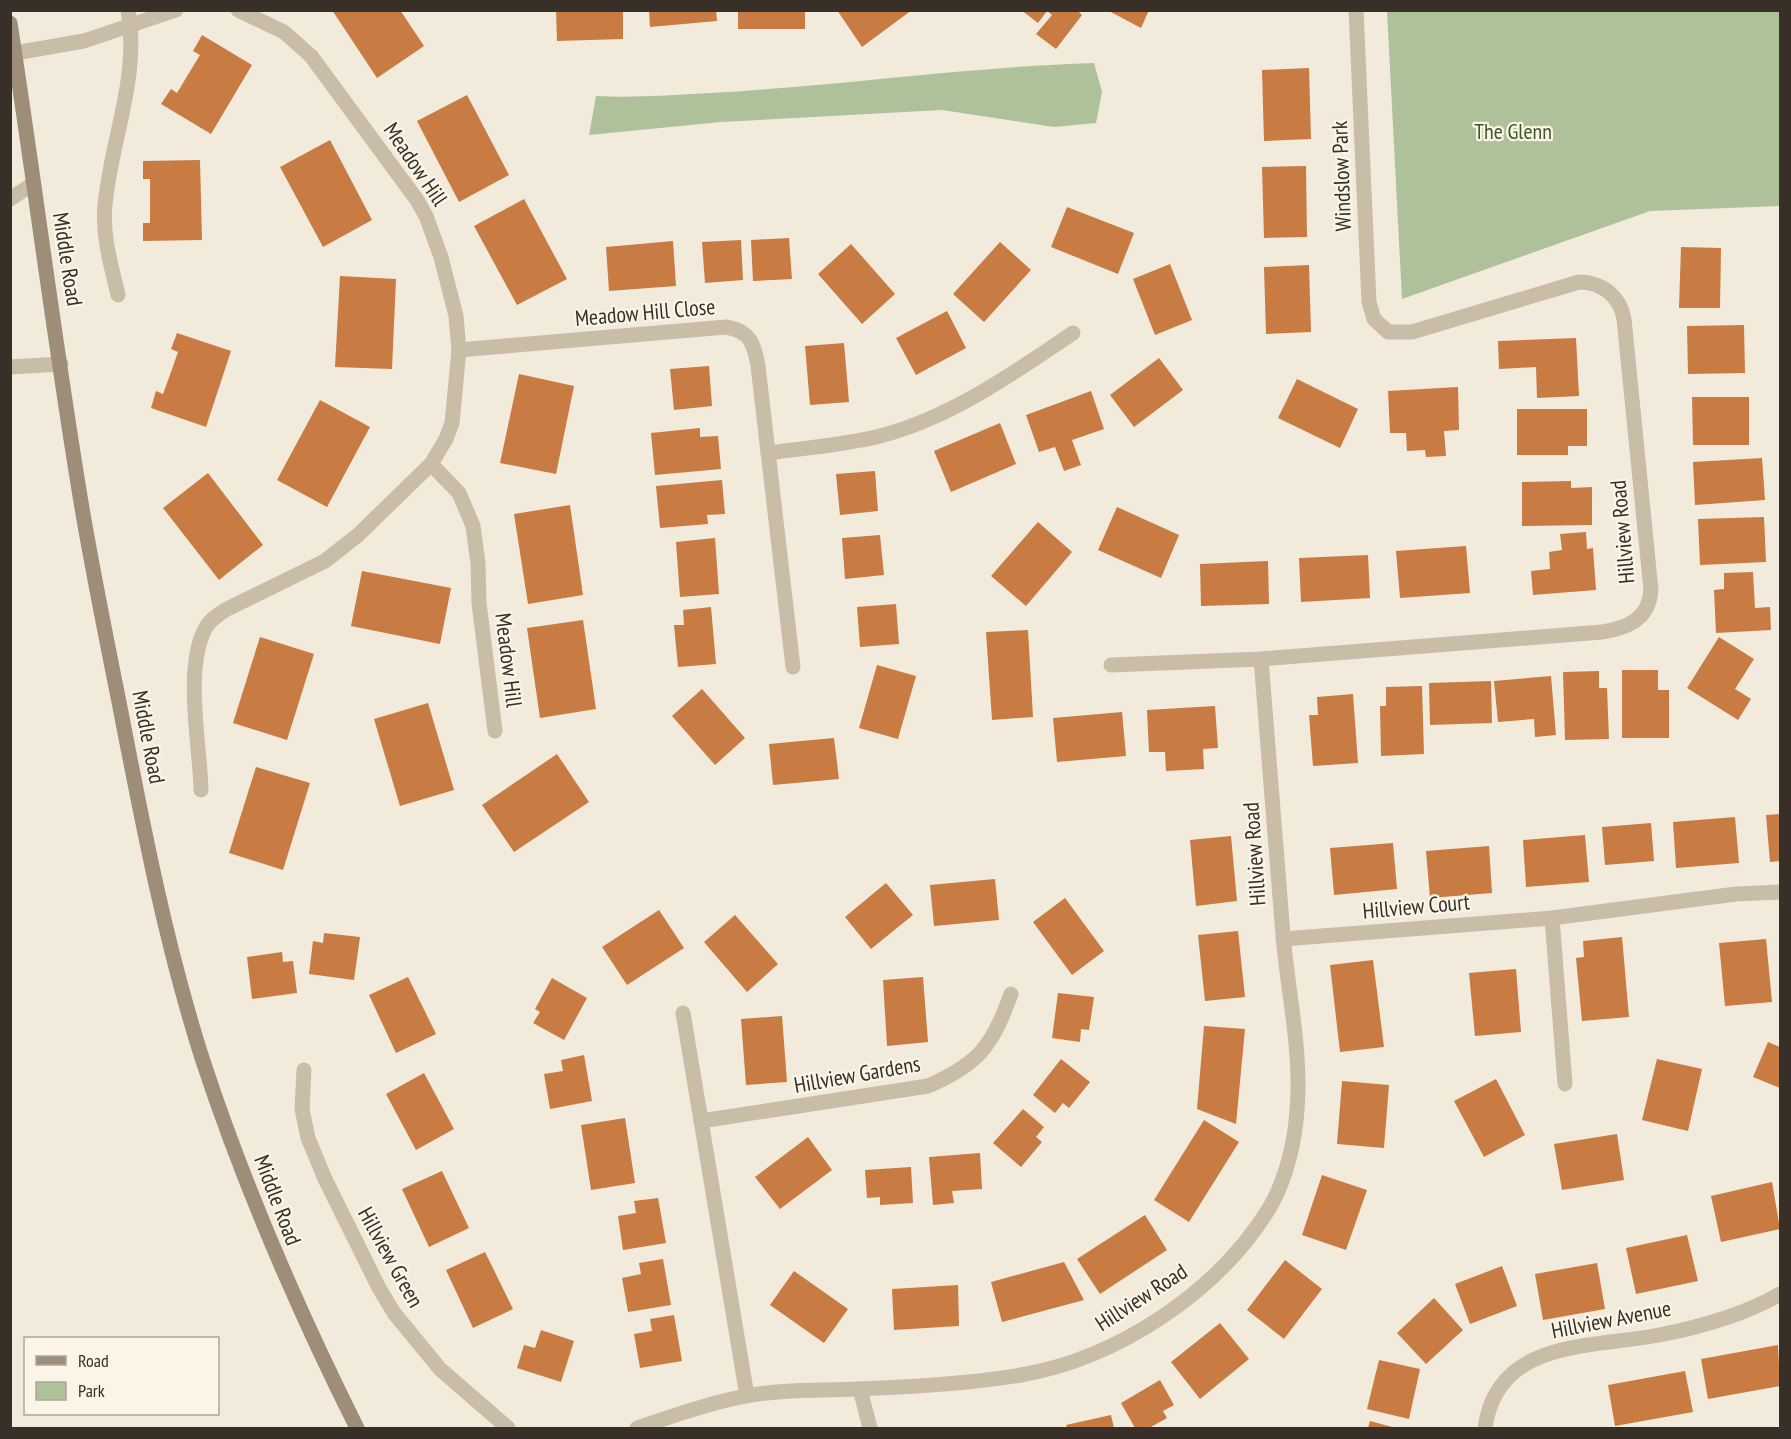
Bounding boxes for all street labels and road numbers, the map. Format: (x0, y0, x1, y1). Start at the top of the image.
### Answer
street label: Meadow Hill (378, 117, 455, 212)
street label: Windslow Park (1325, 120, 1357, 232)
street label: Middle Road (47, 210, 89, 308)
street label: Meadow Hill Close (574, 292, 716, 332)
street label: Hillview Road (1604, 479, 1640, 585)
street label: Meadow Hill (489, 611, 529, 710)
street label: Middle Road (126, 688, 172, 786)
street label: Hillview Road (1236, 801, 1272, 907)
street label: Hillview Court (1361, 887, 1471, 925)
street label: Hillview Gardens (792, 1049, 922, 1099)
street label: Middle Road (248, 1151, 308, 1249)
street label: Hillview Green (352, 1202, 430, 1312)
street label: Hillview Road (1090, 1257, 1192, 1337)
street label: Hillview Avenue (1549, 1294, 1673, 1344)

